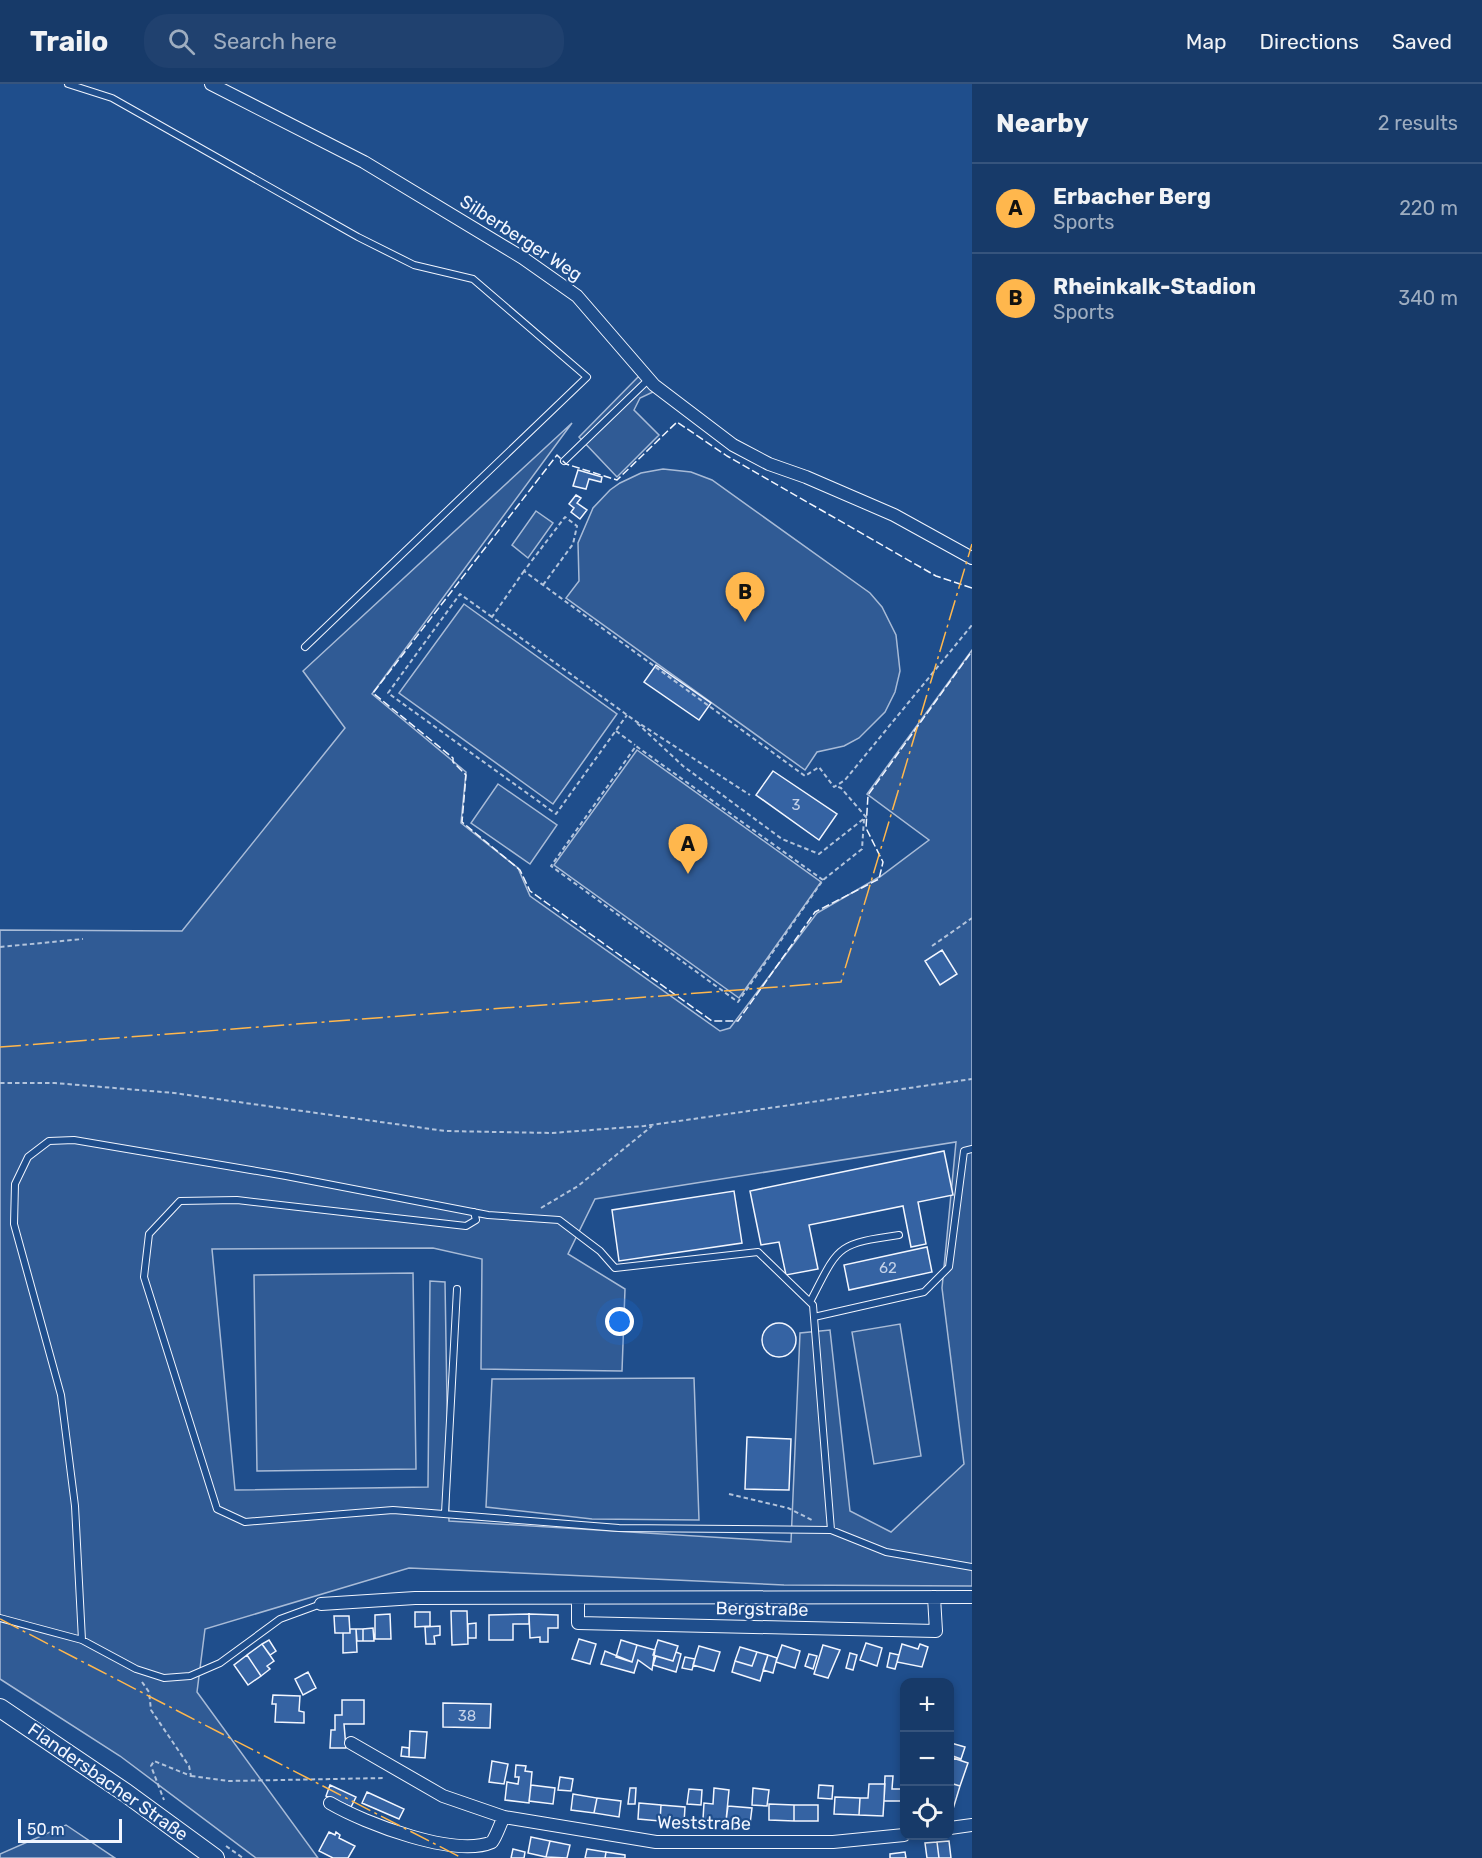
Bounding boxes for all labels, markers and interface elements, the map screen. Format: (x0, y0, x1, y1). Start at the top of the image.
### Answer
search box (144, 14, 564, 68)
text: Trailo (30, 25, 108, 58)
icon: search (165, 25, 198, 58)
text: Search here (213, 28, 337, 55)
text: Map (1186, 29, 1227, 54)
text: Directions (1260, 29, 1359, 54)
text: Saved (1392, 29, 1452, 54)
text: Nearby (996, 108, 1089, 139)
text: 2 results (1378, 111, 1458, 135)
text: Erbacher Berg (1053, 183, 1211, 210)
street label: Silberberger Weg (456, 190, 586, 286)
text: A (1008, 196, 1023, 220)
text: 220 m (1399, 196, 1458, 220)
text: Sports (1053, 210, 1114, 234)
text: Rheinkalk-Stadion (1053, 273, 1256, 300)
text: B (1008, 286, 1023, 310)
text: 340 m (1398, 286, 1458, 310)
text: Sports (1053, 300, 1114, 324)
pin: B (726, 572, 764, 622)
house number: 3 (791, 796, 801, 814)
pin: A (668, 824, 708, 874)
house number: 62 (879, 1259, 897, 1277)
your location (605, 1307, 634, 1336)
street label: Bergstraße (715, 1597, 809, 1621)
map controls (900, 1678, 954, 1840)
button: + (900, 1678, 954, 1732)
house number: 38 (458, 1707, 476, 1725)
street label: Flandersbacher Straße (24, 1718, 192, 1846)
button: − (900, 1732, 954, 1786)
button: locate (900, 1786, 954, 1840)
street label: Weststraße (657, 1811, 751, 1835)
scale bar (18, 1816, 122, 1844)
text: 50 m (27, 1820, 65, 1839)

